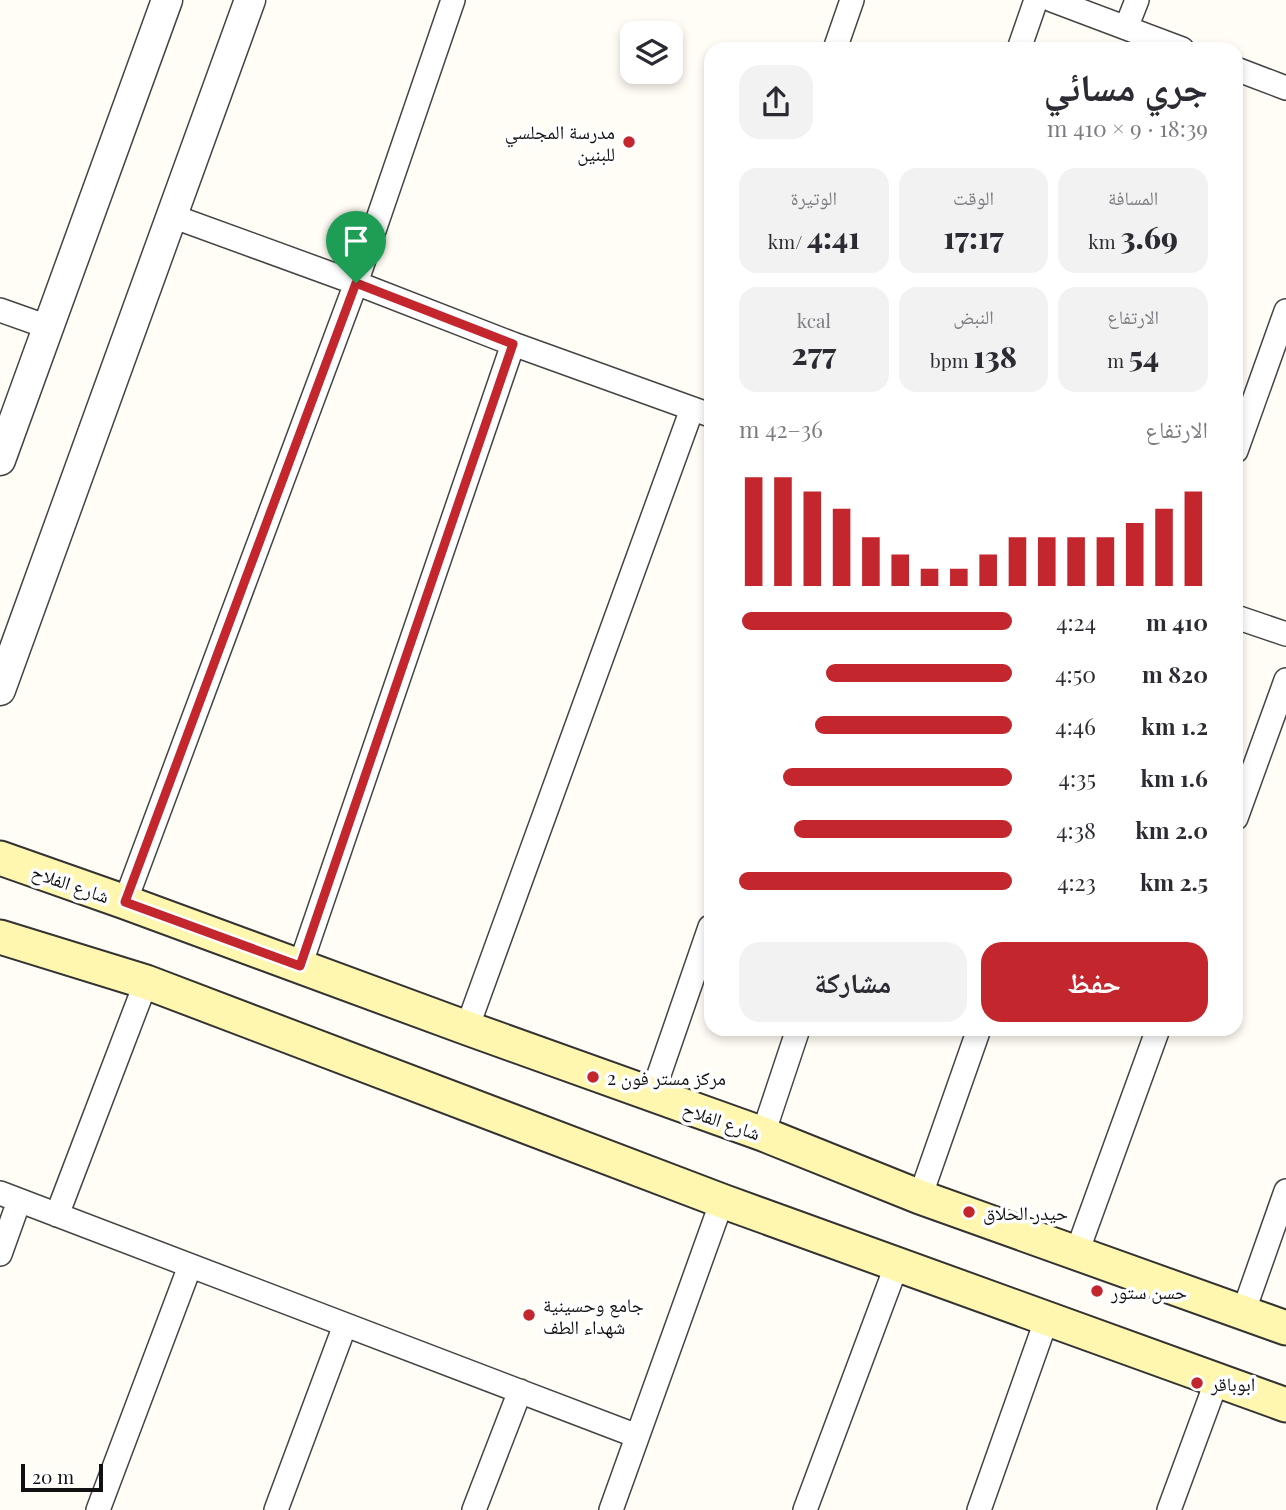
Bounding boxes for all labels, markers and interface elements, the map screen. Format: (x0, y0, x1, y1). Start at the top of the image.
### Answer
map controls (620, 21, 683, 84)
button: layers (620, 21, 683, 84)
text: جري مسائي (1043, 60, 1208, 111)
button: share (739, 65, 813, 139)
text: 18:39 · 9 × 410 m (1047, 112, 1208, 143)
place label: مدرسة المجلسي للبنين (505, 118, 615, 166)
marker: مدرسة المجلسي للبنين (621, 134, 637, 150)
text: الوتيرة (791, 184, 837, 210)
text: الوقت (953, 184, 994, 210)
text: المسافة (1108, 184, 1158, 210)
pin (326, 211, 386, 283)
text: 4:41 (807, 217, 860, 257)
text: 17:17 (943, 217, 1004, 257)
text: 3.69 (1120, 217, 1178, 257)
icon: arrive (337, 222, 375, 260)
text: /km (768, 228, 807, 254)
text: km (1088, 228, 1120, 254)
text: النبض (953, 303, 994, 329)
text: الارتفاع (1107, 303, 1159, 329)
text: kcal (797, 307, 831, 333)
text: 277 (792, 333, 836, 373)
text: 138 (973, 336, 1017, 376)
text: 54 (1129, 336, 1159, 376)
text: bpm (930, 347, 973, 373)
text: m (1107, 347, 1129, 373)
text: 36–42 m (739, 413, 823, 444)
text: الارتفاع (1145, 413, 1208, 444)
text: 4:24 (1056, 606, 1096, 637)
text: 410 m (1146, 606, 1208, 637)
text: 4:50 (1055, 658, 1096, 689)
text: 820 m (1142, 658, 1208, 689)
text: 4:46 (1055, 710, 1096, 741)
text: 1.2 km (1141, 710, 1208, 741)
text: 4:35 (1059, 762, 1096, 793)
text: 1.6 km (1140, 762, 1208, 793)
text: 4:38 (1056, 814, 1096, 845)
text: 2.0 km (1135, 814, 1208, 845)
street label: شارع الفلاح (29, 858, 113, 908)
text: 4:23 (1057, 866, 1096, 897)
text: 2.5 km (1140, 866, 1208, 897)
button: مشاركة (739, 942, 967, 1022)
button: حفظ (981, 942, 1208, 1022)
place label: مركز مستر فون 2 (607, 1064, 726, 1090)
marker: مركز مستر فون 2 (585, 1069, 601, 1085)
street label: شارع الفلاح (680, 1095, 764, 1145)
place label: حيدر الحلاق (983, 1199, 1068, 1225)
marker: حيدر الحلاق (961, 1204, 977, 1220)
place label: حسن ستور (1110, 1278, 1187, 1304)
marker: حسن ستور (1089, 1283, 1105, 1299)
place label: جامع وحسينية شهداء الطف (543, 1291, 644, 1339)
marker: جامع وحسينية شهداء الطف (521, 1307, 537, 1323)
place label: ابوباقر (1210, 1370, 1255, 1396)
marker: ابوباقر (1189, 1375, 1205, 1391)
scale bar (21, 1461, 103, 1493)
text: 20 m (32, 1463, 74, 1489)

